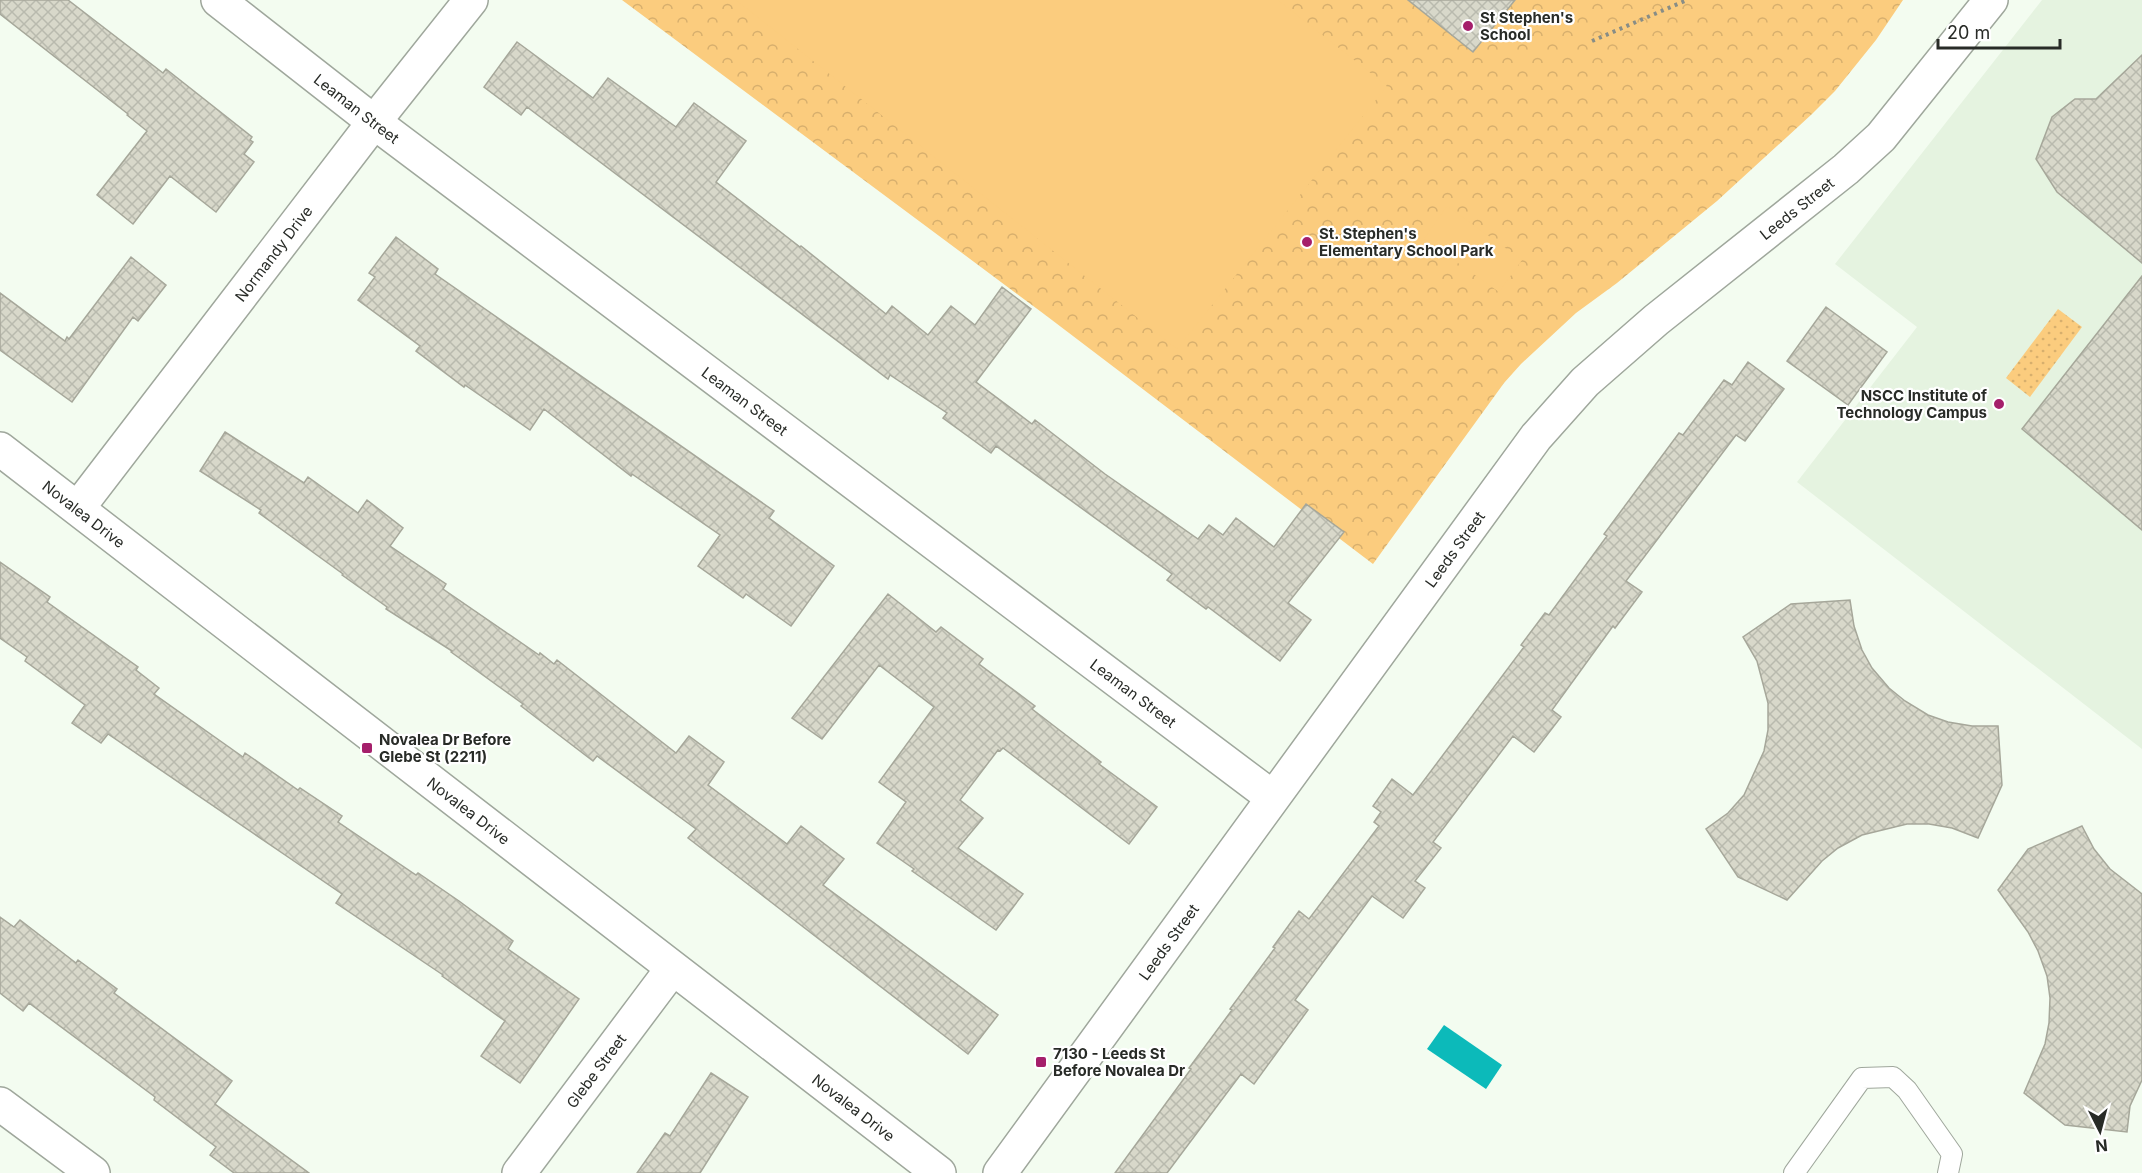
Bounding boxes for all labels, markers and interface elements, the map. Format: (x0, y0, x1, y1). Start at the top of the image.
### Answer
place label: St Stephen's School (1480, 8, 1573, 44)
scale bar (1938, 12, 2060, 50)
marker: St Stephen's School (1461, 19, 1475, 33)
text: 20 m (1947, 22, 1990, 43)
street label: Leaman Street (310, 69, 403, 147)
street label: Leeds Street (1756, 173, 1838, 244)
street label: Normandy Drive (231, 202, 316, 305)
place label: St. Stephen's Elementary School Park (1319, 224, 1494, 260)
marker: St. Stephen's Elementary School Park (1300, 235, 1314, 249)
street label: Leaman Street (698, 362, 792, 439)
place label: NSCC Institute of Technology Campus (1837, 386, 1987, 422)
marker: NSCC Institute of Technology Campus (1992, 397, 2006, 411)
street label: Novalea Drive (39, 476, 129, 552)
street label: Leeds Street (1420, 507, 1489, 591)
street label: Leaman Street (1087, 654, 1180, 731)
place label: Novalea Dr Before Glebe St (2211) (379, 730, 511, 766)
marker: Novalea Dr Before Glebe St (2211) (360, 741, 374, 755)
street label: Novalea Drive (424, 773, 514, 848)
street label: Leeds Street (1134, 900, 1202, 984)
street label: Glebe Street (562, 1030, 630, 1112)
place label: 7130 - Leeds St Before Novalea Dr (1053, 1044, 1185, 1080)
marker: 7130 - Leeds St Before Novalea Dr (1034, 1055, 1048, 1069)
street label: Novalea Drive (809, 1069, 899, 1145)
north arrow (2070, 1101, 2130, 1161)
text: N (2094, 1135, 2109, 1157)

